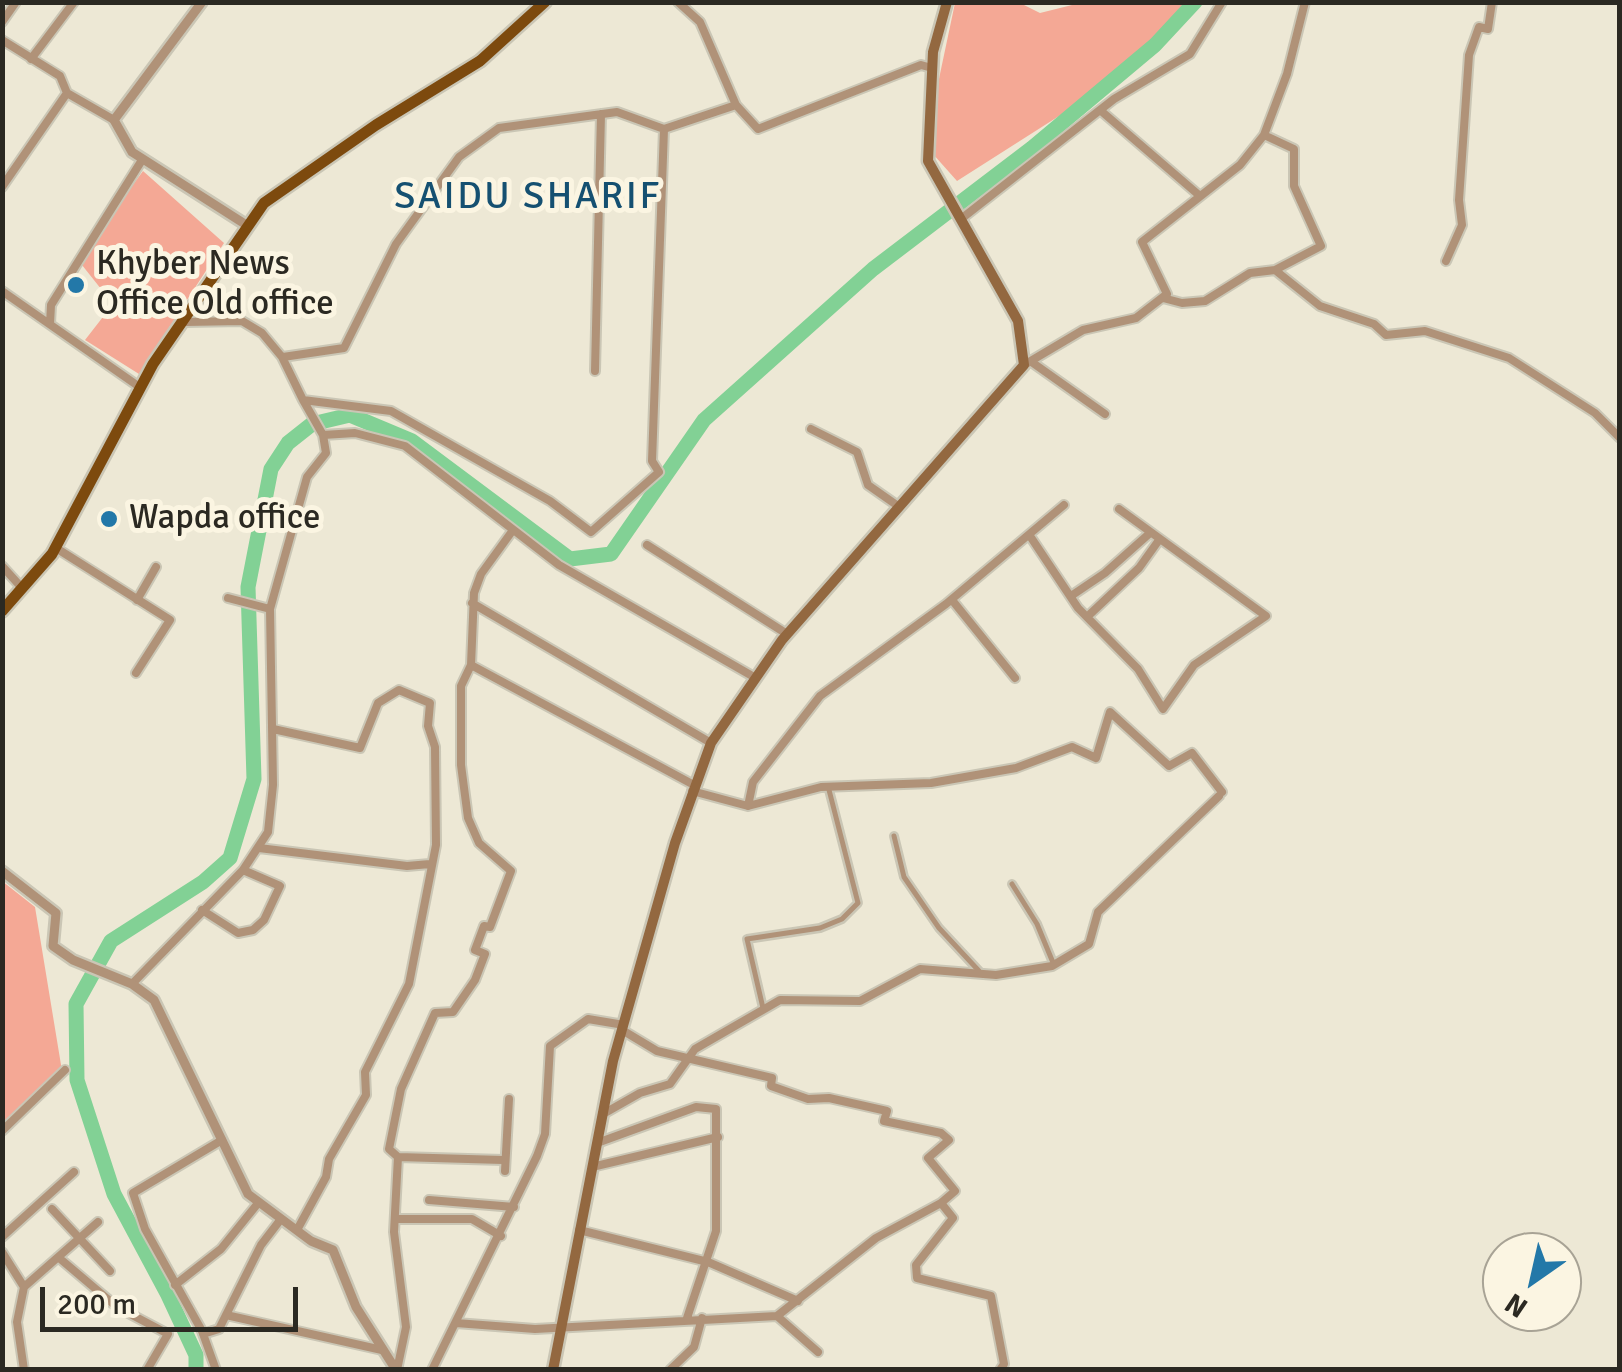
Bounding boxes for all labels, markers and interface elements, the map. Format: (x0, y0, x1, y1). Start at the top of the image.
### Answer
district label: SAIDU SHARIF (394, 175, 662, 221)
place label: Khyber News Office Old office (96, 244, 334, 326)
marker: Khyber News Office Old office (65, 274, 87, 296)
place label: Wapda office (129, 498, 321, 540)
marker: Wapda office (98, 508, 120, 530)
north arrow (1482, 1232, 1582, 1332)
scale bar (45, 1267, 302, 1329)
text: 200 m (57, 1286, 136, 1323)
text: N (1499, 1286, 1534, 1325)

